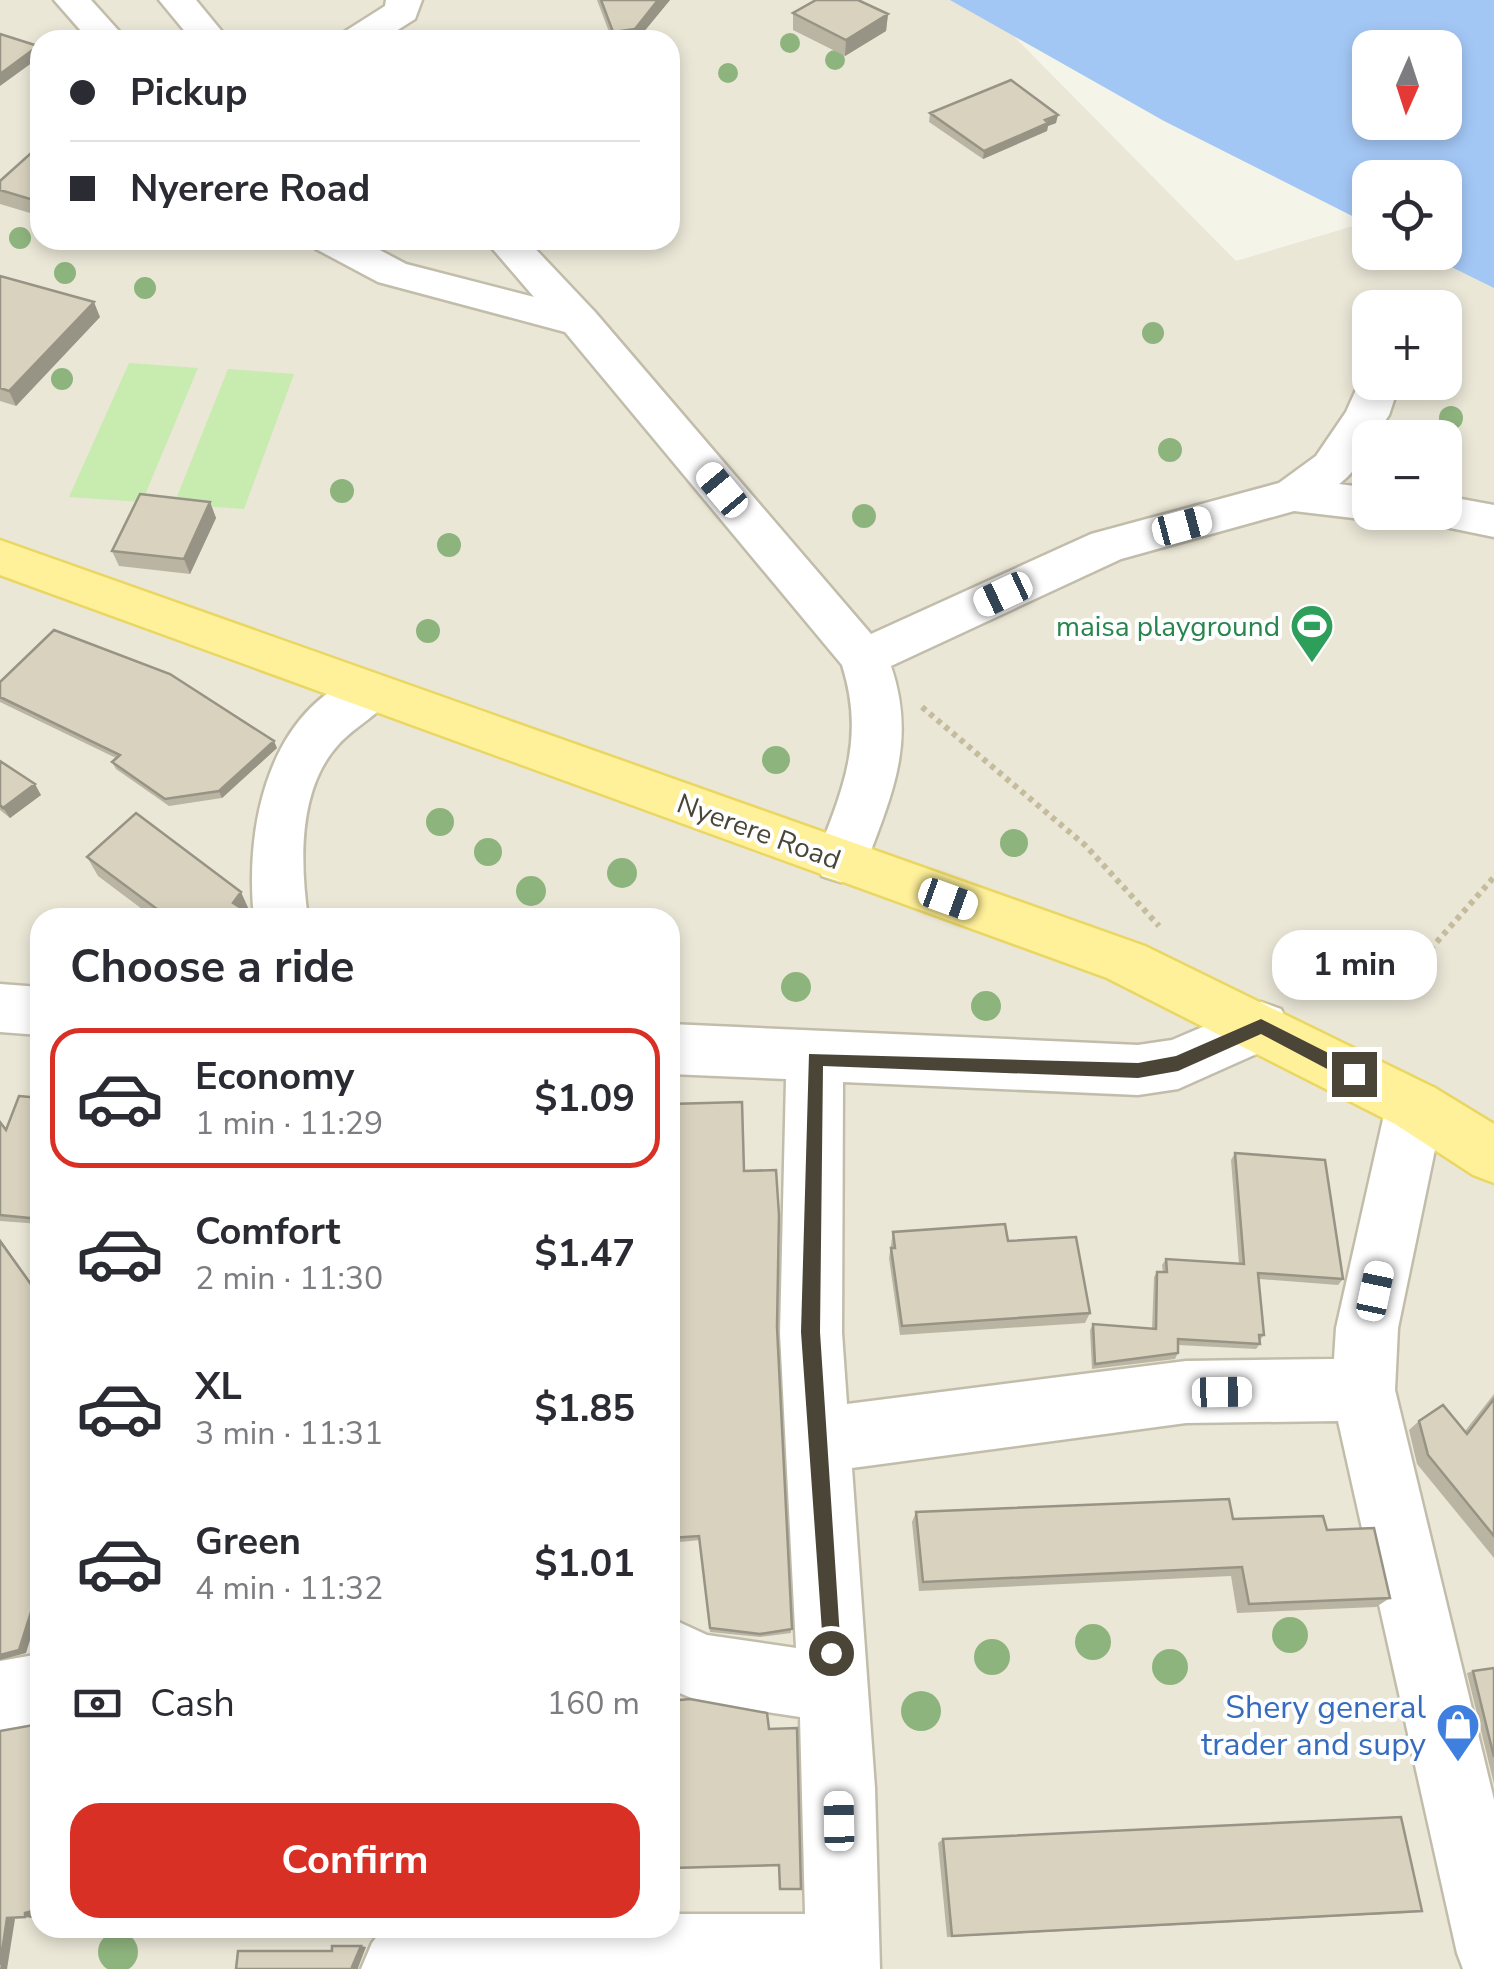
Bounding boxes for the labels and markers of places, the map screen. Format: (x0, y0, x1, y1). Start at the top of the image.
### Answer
sports icon: maisa playground (1289, 603, 1335, 664)
place label: maisa playground (1056, 608, 1280, 646)
place label: Shery general trader and supy (1201, 1686, 1427, 1766)
shop icon: Shery general trader and supy (1435, 1702, 1481, 1763)

